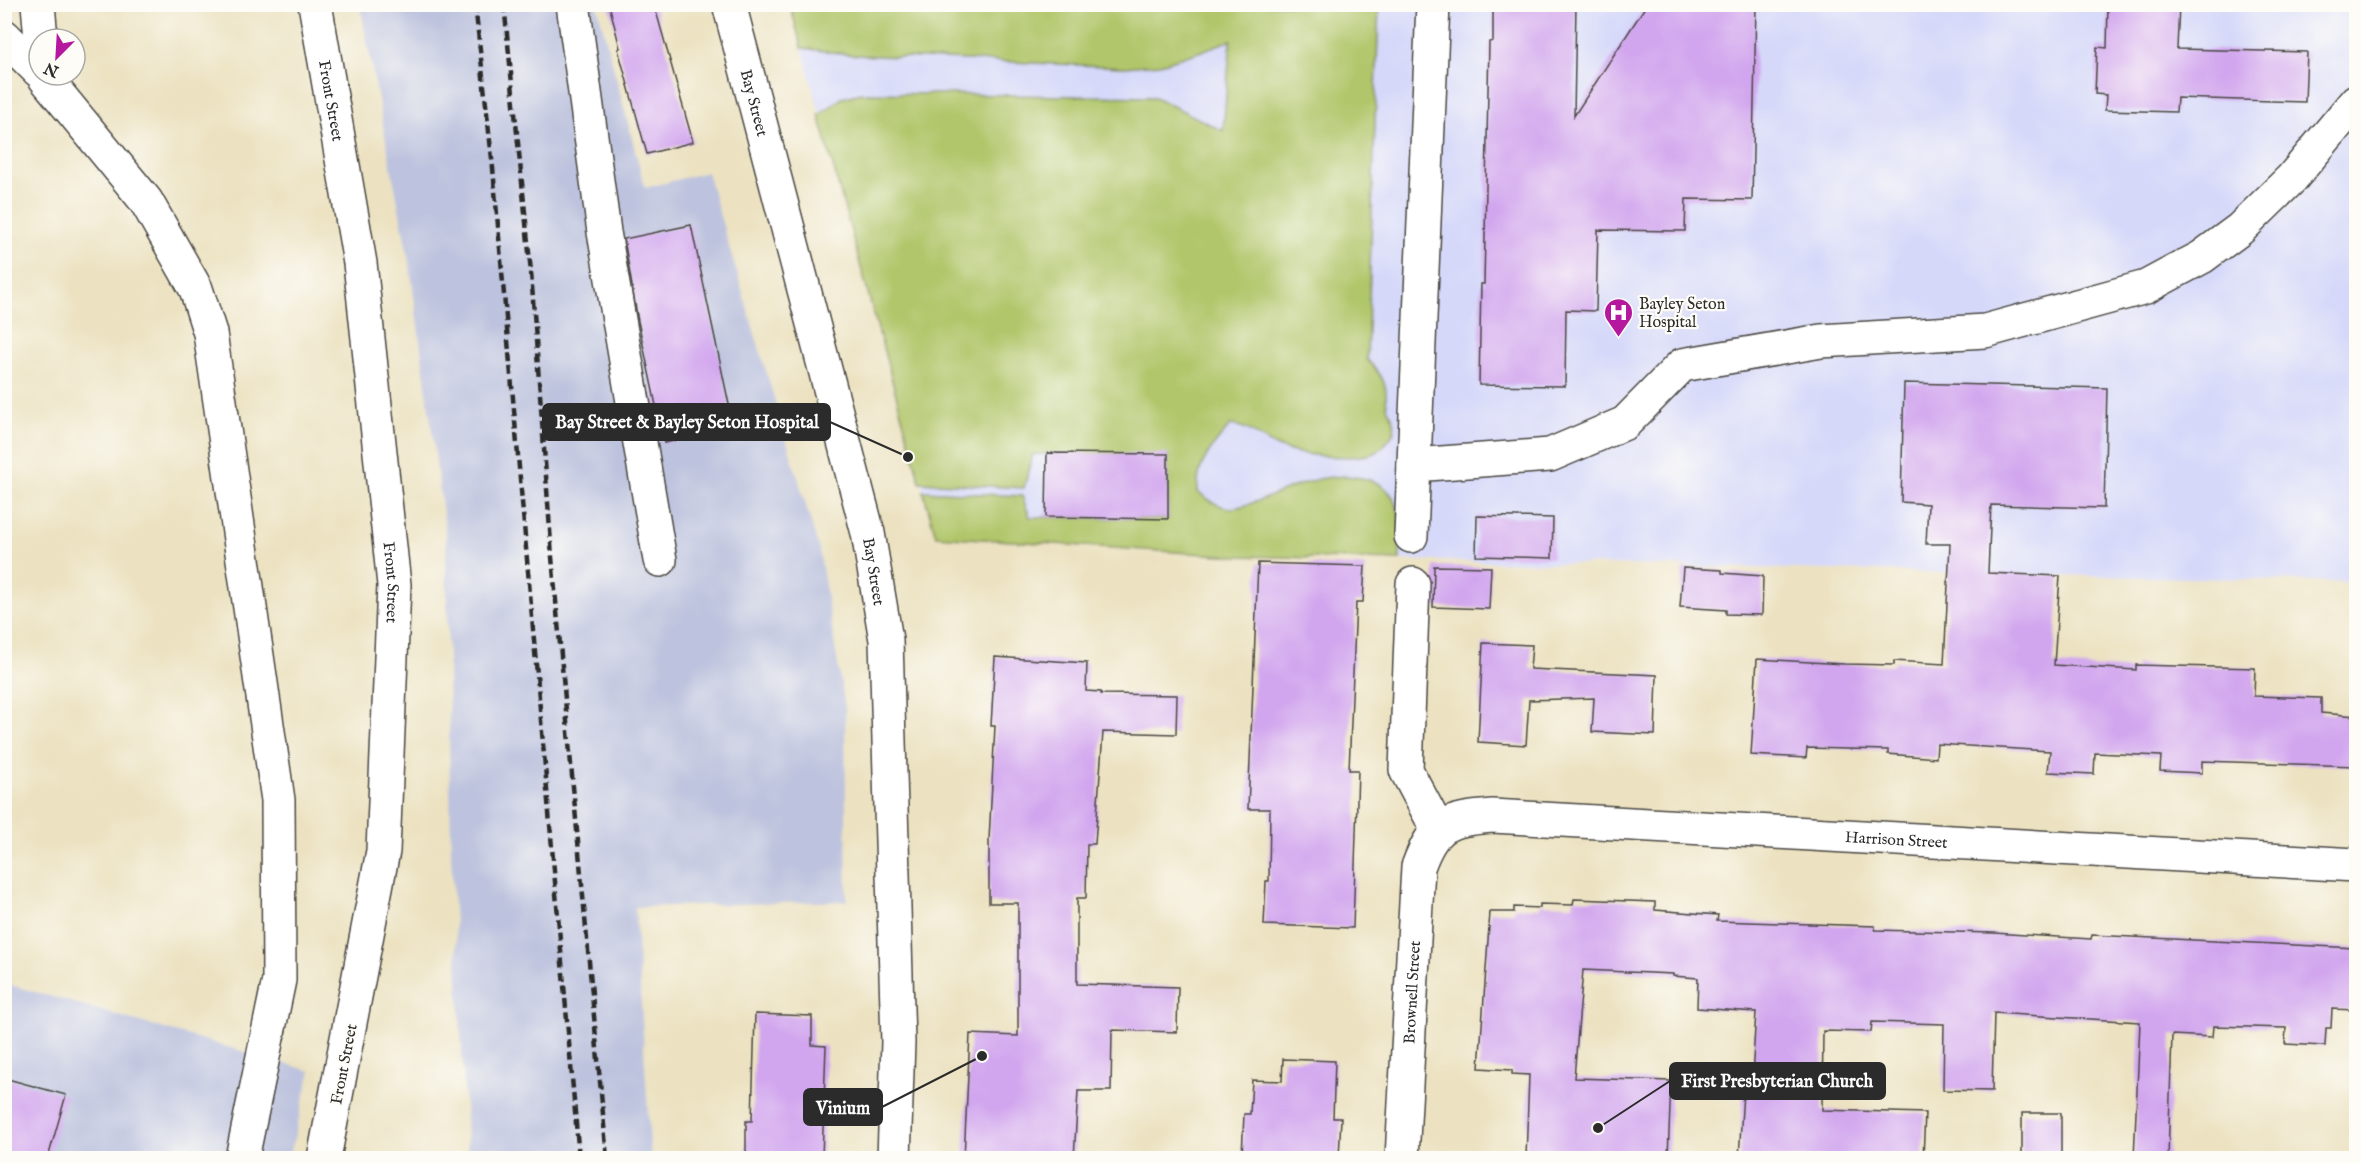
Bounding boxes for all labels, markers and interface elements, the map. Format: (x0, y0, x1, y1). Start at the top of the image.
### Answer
north arrow (27, 27, 87, 87)
text: N (41, 57, 63, 81)
street label: Front Street (313, 59, 347, 143)
street label: Bay Street (735, 67, 771, 139)
place label: Bayley Seton Hospital (1639, 295, 1726, 333)
hospital icon: Bayley Seton Hospital (1602, 296, 1634, 338)
callout: Bay Street & Bayley Seton Hospital (543, 404, 830, 440)
text: Bay Street & Bayley Seton Hospital (555, 412, 820, 435)
street label: Bay Street (857, 536, 888, 608)
street label: Front Street (377, 541, 402, 624)
street label: Harrison Street (1844, 828, 1949, 854)
street label: Brownell Street (1400, 940, 1426, 1045)
street label: Front Street (327, 1022, 363, 1106)
callout: First Presbyterian Church (1670, 1063, 1885, 1099)
text: First Presbyterian Church (1681, 1071, 1873, 1094)
callout: Vinium (804, 1089, 882, 1125)
text: Vinium (815, 1098, 870, 1121)

